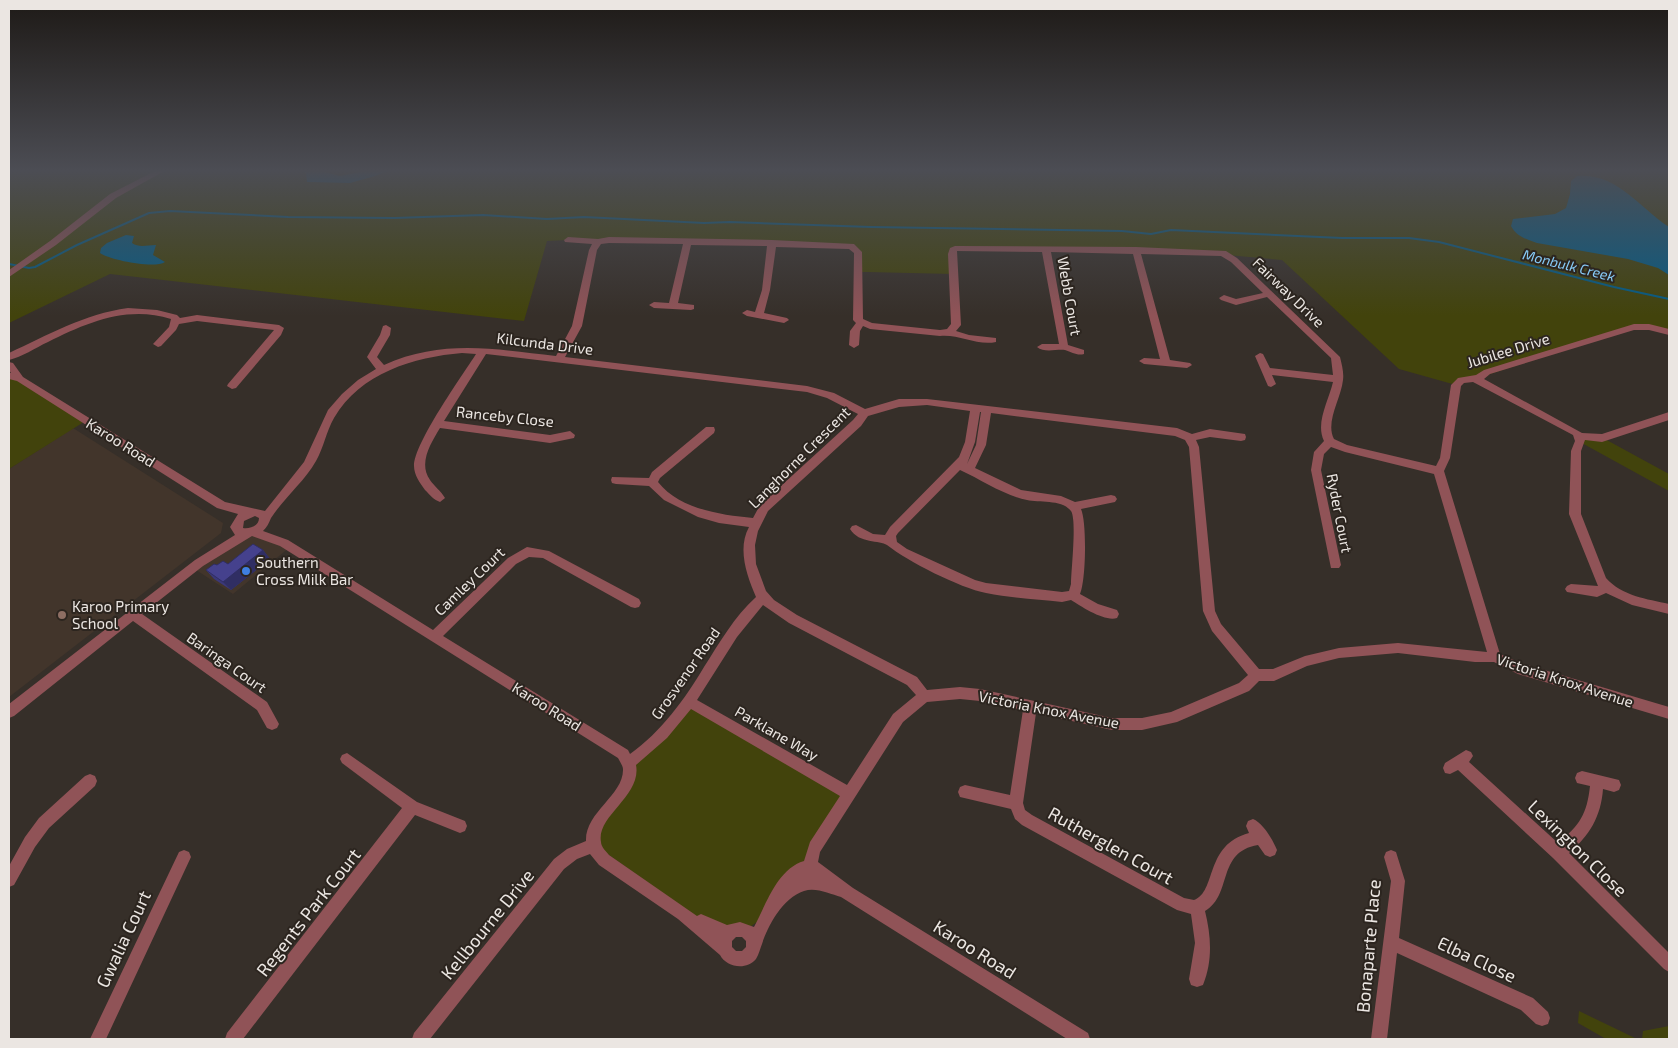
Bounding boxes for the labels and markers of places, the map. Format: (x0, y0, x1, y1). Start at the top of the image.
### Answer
place label: Southern Cross Milk Bar (256, 553, 353, 588)
marker: Southern Cross Milk Bar (240, 565, 252, 577)
place label: Karoo Primary School (72, 597, 169, 632)
marker: Karoo Primary School (56, 609, 68, 621)

